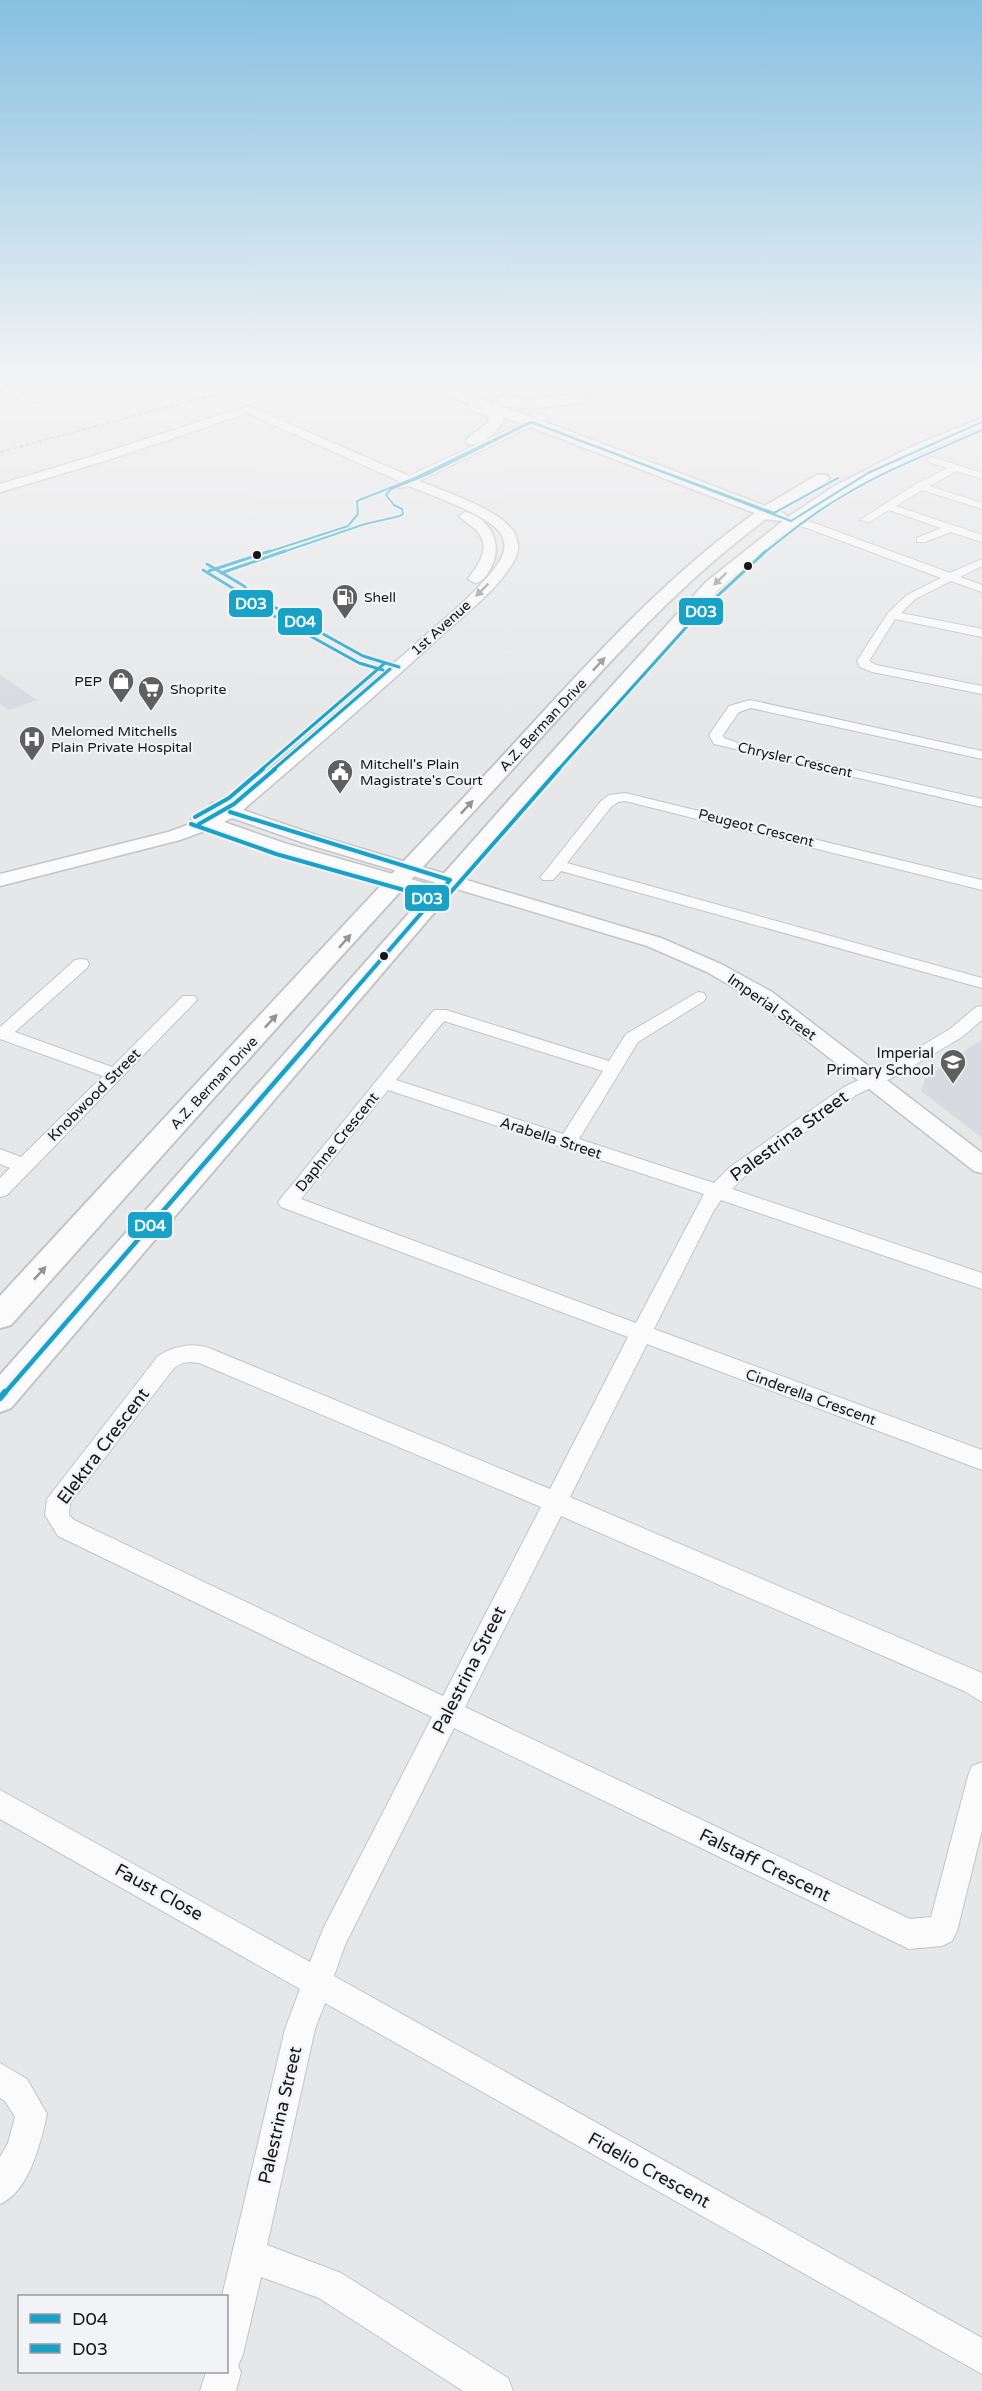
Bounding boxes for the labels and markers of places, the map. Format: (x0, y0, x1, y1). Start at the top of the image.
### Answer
unlabelled marker (251, 549, 263, 561)
unlabelled marker (742, 560, 754, 572)
fuel station icon: Shell (330, 582, 360, 620)
place label: Shell (364, 589, 396, 606)
shop icon: PEP (106, 666, 136, 704)
place label: PEP (74, 673, 102, 690)
supermarket icon: Shoprite (136, 674, 166, 712)
place label: Shoprite (170, 681, 226, 698)
place label: Melomed Mitchells Plain Private Hospital (51, 723, 192, 756)
hospital icon: Melomed Mitchells Plain Private Hospital (17, 724, 47, 762)
place label: Mitchell's Plain Magistrate's Court (360, 756, 483, 789)
public building icon: Mitchell's Plain Magistrate's Court (325, 757, 355, 795)
unlabelled marker (378, 950, 390, 962)
place label: Imperial Primary School (826, 1044, 934, 1079)
school or university icon: Imperial Primary School (938, 1047, 968, 1085)

